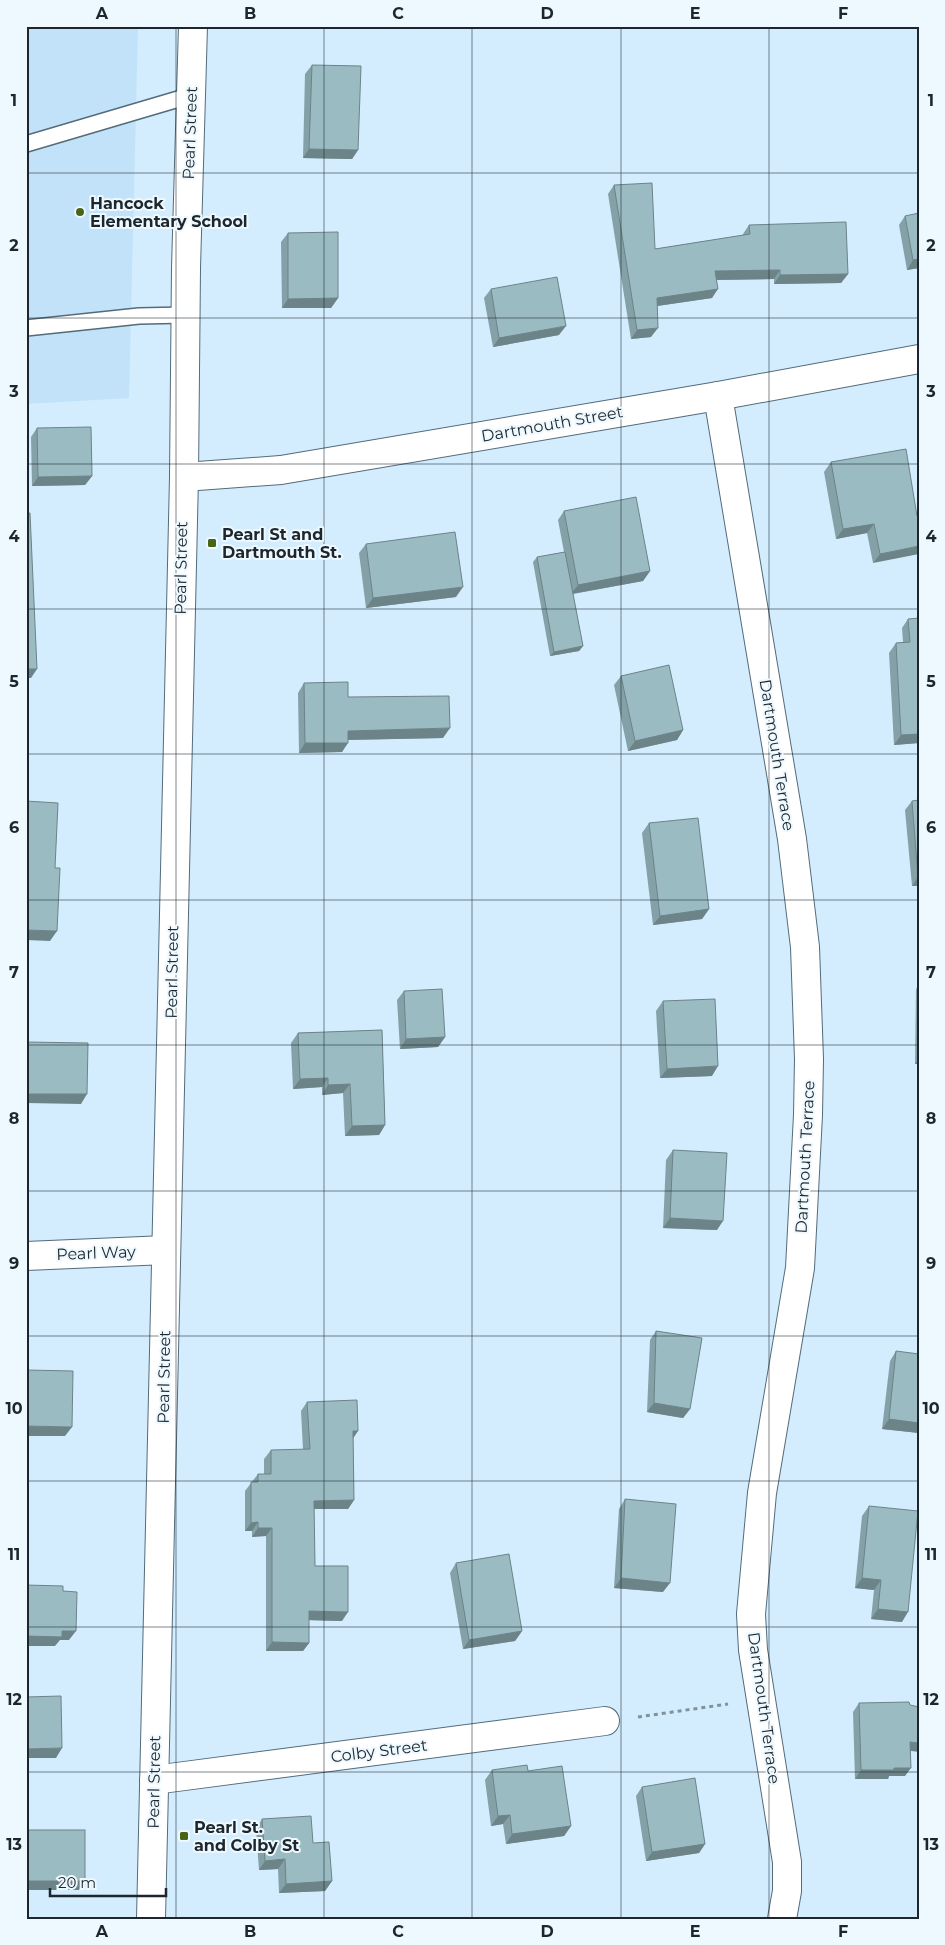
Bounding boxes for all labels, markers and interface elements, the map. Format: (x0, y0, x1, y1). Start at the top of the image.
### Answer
text: A (95, 4, 109, 23)
text: B (244, 4, 256, 23)
text: C (392, 4, 404, 23)
text: D (540, 4, 554, 23)
text: E (690, 4, 700, 23)
text: F (838, 4, 848, 23)
street label: Pearl Street (179, 86, 201, 180)
text: 1 (11, 91, 17, 110)
text: 1 (928, 91, 934, 110)
place label: Hancock Elementary School (90, 194, 248, 231)
marker: Hancock Elementary School (74, 206, 86, 218)
text: 2 (9, 236, 19, 255)
text: 2 (926, 236, 936, 255)
text: 3 (8, 382, 19, 401)
text: 3 (925, 382, 936, 401)
street label: Dartmouth Street (480, 402, 625, 446)
street label: Pearl Street (171, 521, 191, 615)
place label: Pearl St and Dartmouth St. (222, 525, 342, 562)
text: 4 (8, 527, 20, 546)
text: 4 (925, 527, 937, 546)
marker: Pearl St and Dartmouth St. (206, 537, 218, 549)
text: 5 (9, 672, 19, 691)
text: 5 (926, 672, 936, 691)
street label: Dartmouth Terrace (756, 678, 798, 832)
text: 6 (9, 818, 19, 837)
text: 6 (926, 818, 936, 837)
street label: Pearl Street (162, 925, 182, 1019)
text: 7 (9, 963, 19, 982)
text: 7 (926, 963, 936, 982)
street label: Dartmouth Terrace (792, 1080, 818, 1234)
text: 8 (9, 1109, 19, 1128)
text: 8 (926, 1109, 936, 1128)
street label: Pearl Way (56, 1242, 136, 1264)
text: 9 (9, 1254, 19, 1273)
text: 9 (926, 1254, 936, 1273)
street label: Pearl Street (154, 1330, 174, 1424)
text: 10 (5, 1399, 23, 1418)
text: 10 (922, 1399, 940, 1418)
text: 11 (8, 1545, 20, 1564)
text: 11 (925, 1545, 937, 1564)
street label: Dartmouth Terrace (744, 1631, 784, 1785)
text: 12 (6, 1690, 22, 1709)
text: 12 (923, 1690, 939, 1709)
street label: Pearl Street (144, 1735, 164, 1829)
street label: Colby Street (330, 1736, 429, 1766)
place label: Pearl St. and Colby St (194, 1818, 299, 1855)
marker: Pearl St. and Colby St (178, 1830, 190, 1842)
text: 13 (6, 1835, 22, 1854)
text: 13 (923, 1835, 939, 1854)
scale bar (50, 1865, 166, 1897)
text: 20 m (58, 1873, 96, 1892)
text: A (95, 1922, 109, 1941)
text: B (244, 1922, 256, 1941)
text: C (392, 1922, 404, 1941)
text: D (540, 1922, 554, 1941)
text: E (690, 1922, 700, 1941)
text: F (838, 1922, 848, 1941)

